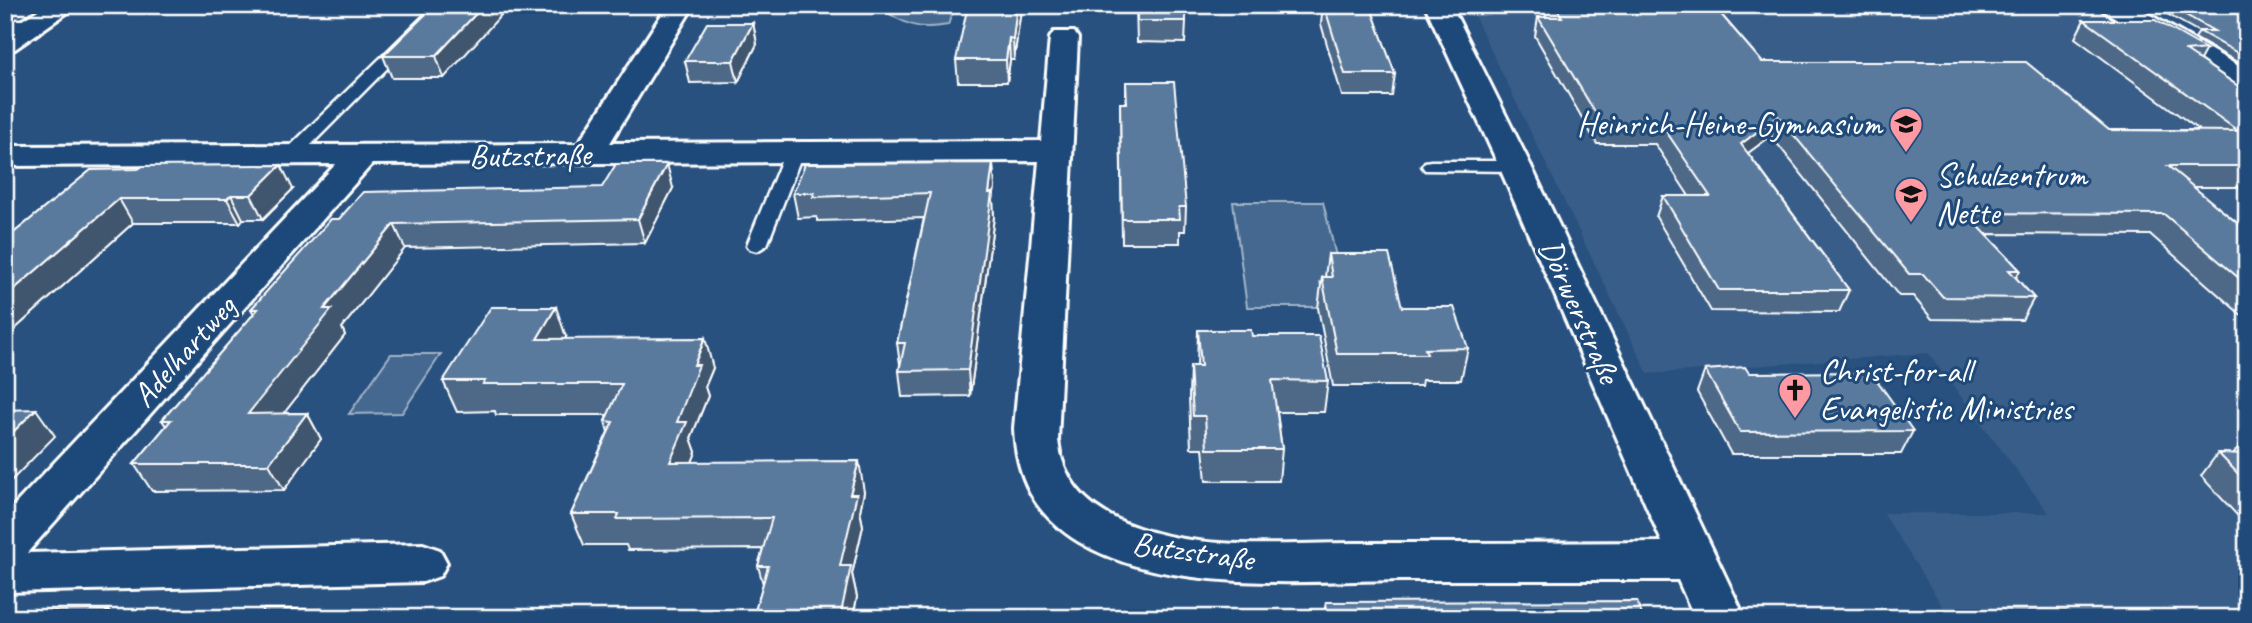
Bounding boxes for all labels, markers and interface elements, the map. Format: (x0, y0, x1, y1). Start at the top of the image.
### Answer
place label: Heinrich-Heine-Gymnasium (1577, 103, 1884, 145)
school or university icon: Heinrich-Heine-Gymnasium (1887, 105, 1925, 154)
street label: Butzstraße (469, 133, 594, 177)
place label: Schulzentrum Nette (1936, 154, 2089, 234)
school or university icon: Schulzentrum Nette (1892, 175, 1930, 224)
street label: Dörwerstraße (1530, 232, 1631, 392)
street label: Adelhartweg (123, 285, 246, 416)
place label: Christ-for-all Evangelistic Ministries (1820, 350, 2075, 430)
church icon: Christ-for-all Evangelistic Ministries (1776, 371, 1814, 420)
street label: Butzstraße (1130, 522, 1258, 581)

